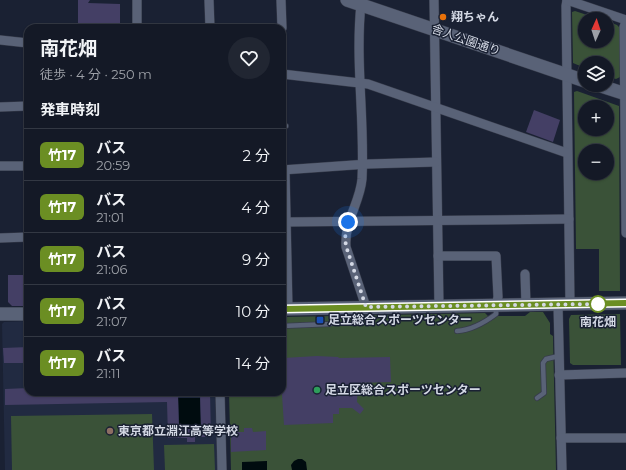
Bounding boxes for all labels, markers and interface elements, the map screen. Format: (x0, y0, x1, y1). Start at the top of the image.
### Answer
place label: 翔ちゃん (451, 9, 499, 24)
marker: 翔ちゃん (438, 12, 448, 22)
north arrow (578, 12, 614, 48)
map controls (578, 12, 614, 180)
street label: 舎人公園通り (430, 21, 503, 58)
text: 南花畑 (40, 37, 97, 60)
button: heart (228, 37, 270, 79)
button: layers (578, 56, 614, 92)
text: 徒歩 · 4 分 · 250 m (40, 66, 152, 82)
text: 発車時刻 (40, 100, 100, 119)
button: + (578, 100, 614, 136)
text: バス (96, 138, 126, 157)
button: − (578, 144, 614, 180)
text: 竹17 (48, 146, 76, 164)
text: 2 分 (243, 146, 270, 165)
text: 20:59 (96, 157, 130, 173)
text: バス (96, 190, 126, 209)
text: 竹17 (48, 198, 76, 216)
text: 4 分 (241, 198, 270, 217)
text: 21:01 (96, 209, 124, 225)
your location (338, 212, 358, 232)
text: バス (96, 242, 126, 261)
text: 竹17 (48, 250, 76, 268)
text: 9 分 (242, 250, 270, 269)
text: 21:06 (96, 261, 128, 277)
text: バス (96, 294, 126, 313)
marker: 南花畑 (589, 295, 607, 313)
text: 竹17 (48, 302, 76, 320)
text: 10 分 (236, 302, 270, 321)
place label: 足立総合スポーツセンター (328, 312, 472, 327)
text: 21:07 (96, 313, 127, 329)
place label: 南花畑 (580, 314, 616, 329)
marker: 足立総合スポーツセンター (315, 315, 325, 325)
text: バス (96, 346, 126, 365)
text: 竹17 (48, 354, 76, 372)
text: 14 分 (236, 354, 270, 373)
text: 21:11 (96, 365, 120, 381)
place label: 足立区総合スポーツセンター (325, 382, 481, 397)
marker: 足立区総合スポーツセンター (312, 385, 322, 395)
place label: 東京都立淵江高等学校 (118, 423, 238, 438)
marker: 東京都立淵江高等学校 (105, 426, 115, 436)

